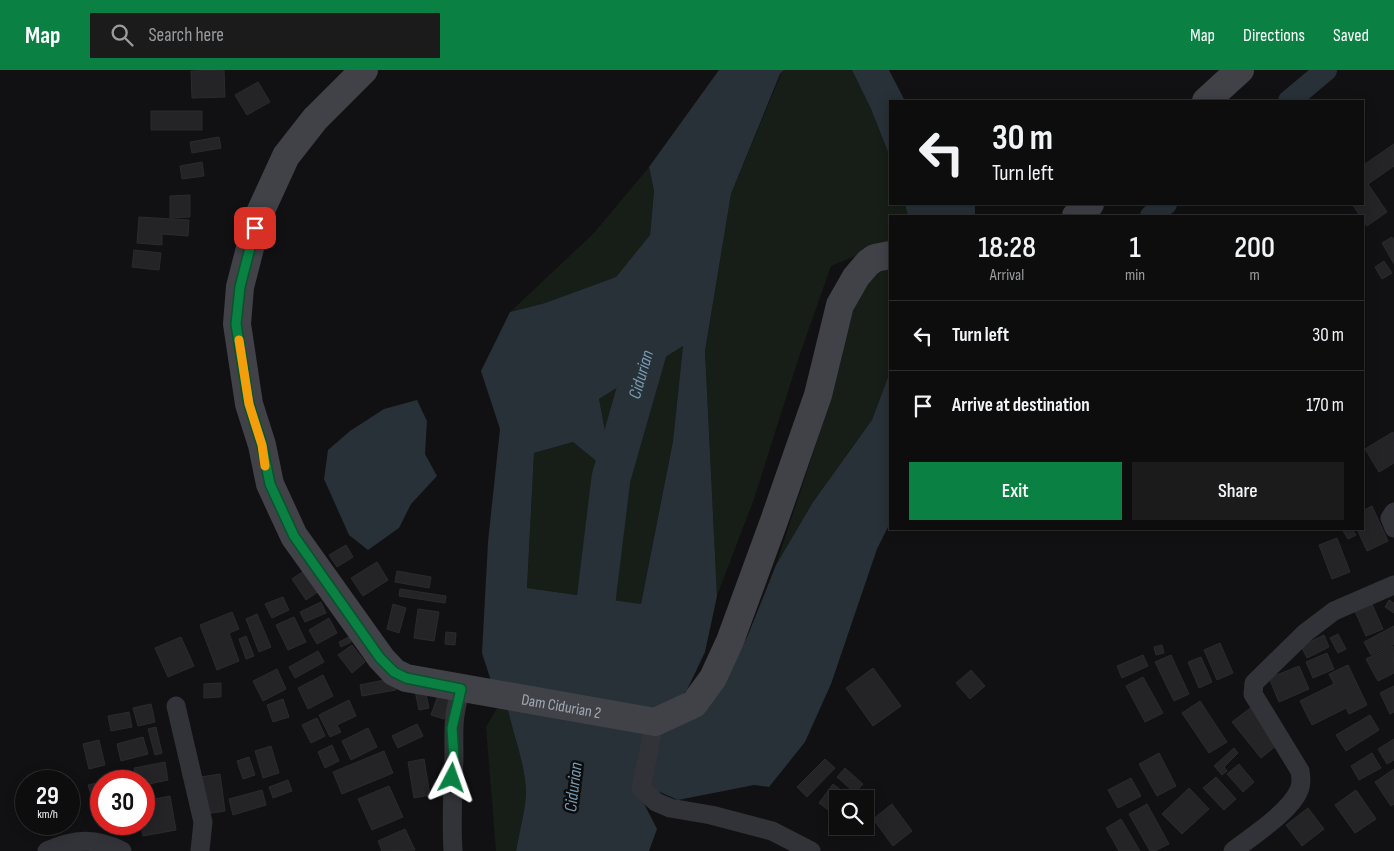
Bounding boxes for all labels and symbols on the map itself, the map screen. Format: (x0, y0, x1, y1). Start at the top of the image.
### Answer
pin (234, 207, 276, 249)
water label: Cidurian (624, 347, 658, 401)
street label: Dam Cidurian 2 (520, 691, 603, 723)
position arrow (425, 751, 477, 803)
water label: Cidurian (560, 761, 587, 813)
speed limit sign: 30 (90, 770, 155, 835)

